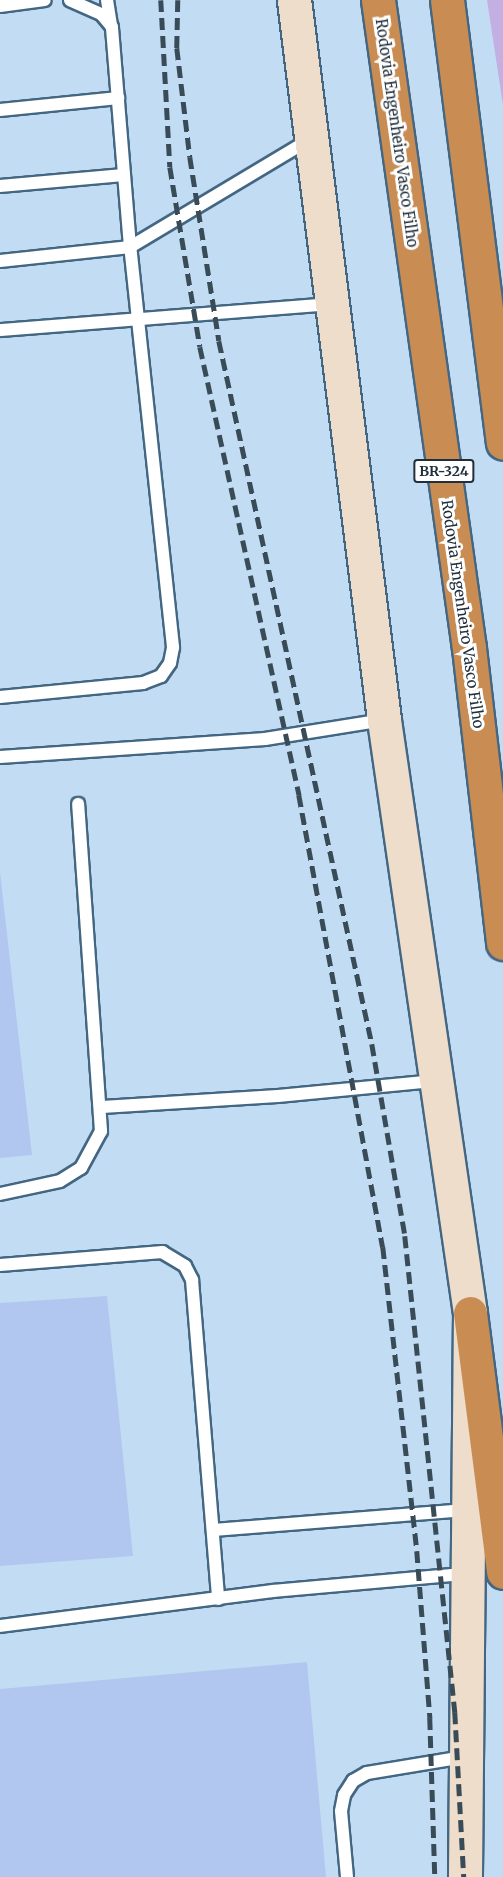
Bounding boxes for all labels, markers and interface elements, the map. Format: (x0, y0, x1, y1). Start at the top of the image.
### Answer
street label: Rodovia Engenheiro Vasco Filho (372, 17, 422, 249)
road number: BR-324 (412, 460, 476, 482)
street label: Rodovia Engenheiro Vasco Filho (438, 498, 488, 730)

